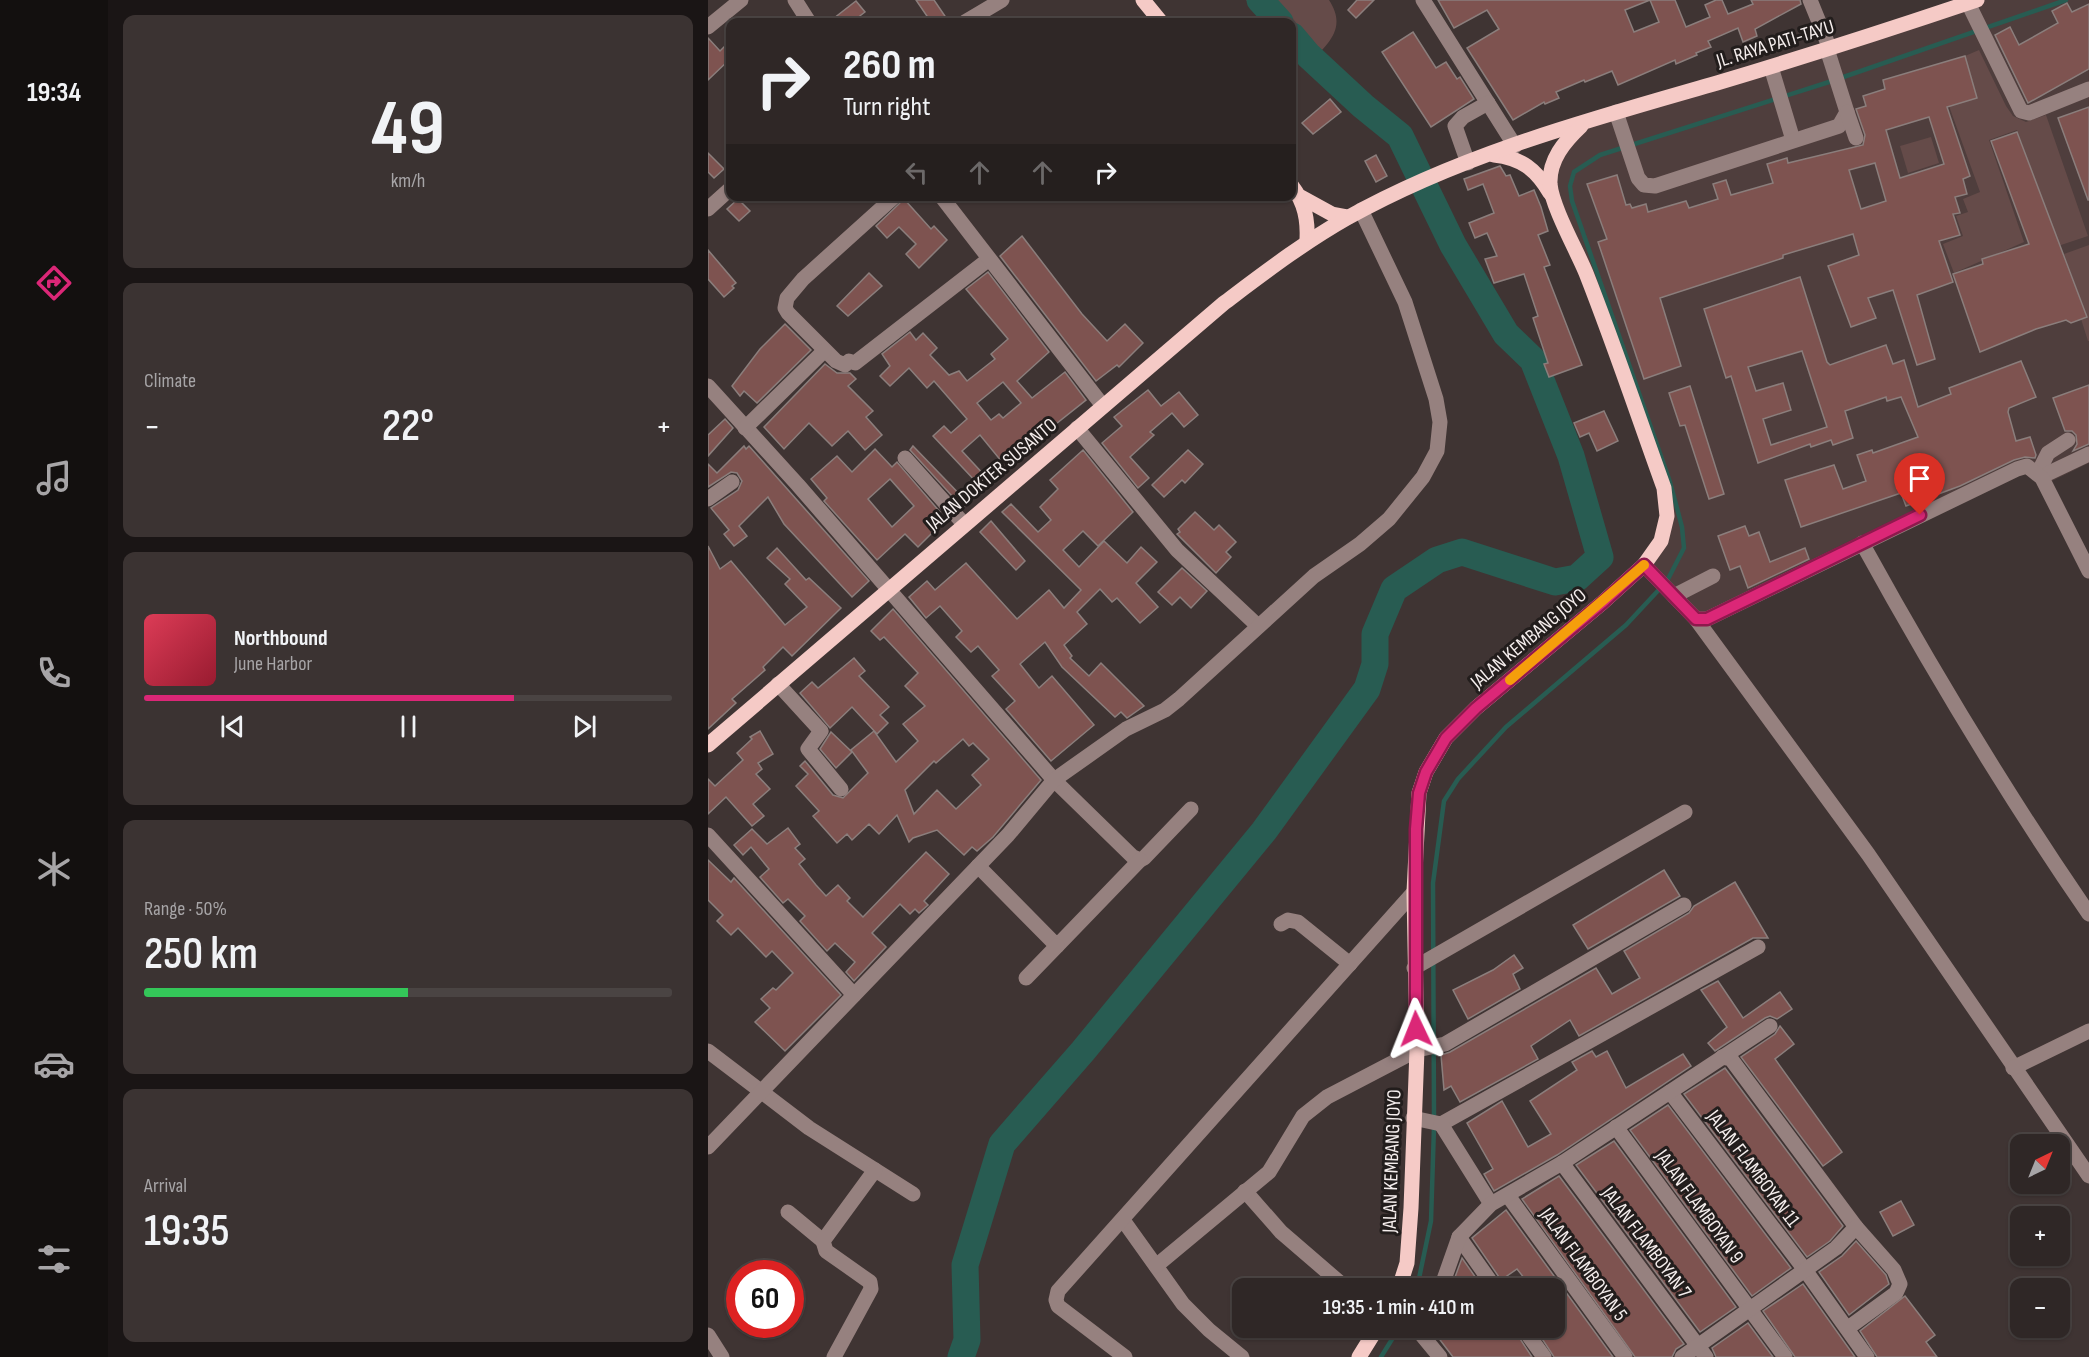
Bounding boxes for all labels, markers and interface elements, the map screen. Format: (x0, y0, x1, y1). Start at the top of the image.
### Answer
street label: JL. RAYA PATI-TAYU (1713, 15, 1837, 74)
text: 260 m (843, 40, 936, 91)
icon: right (744, 42, 822, 120)
text: 19:34 (27, 77, 81, 109)
text: 49 (371, 83, 445, 176)
text: Turn right (843, 91, 930, 123)
icon: left (900, 156, 933, 189)
icon: ahead (963, 156, 996, 189)
icon: ahead (1026, 156, 1059, 189)
icon: right (1089, 156, 1122, 189)
text: km/h (391, 169, 425, 193)
icon: directions (33, 262, 75, 304)
text: Climate (144, 369, 196, 393)
text: 22° (382, 399, 434, 454)
text: − (144, 407, 160, 447)
text: + (656, 407, 672, 447)
street label: JALAN DOKTER SUSANTO (921, 413, 1062, 537)
pin (1894, 453, 1945, 515)
icon: music (33, 457, 75, 499)
icon: arrive (1903, 462, 1936, 495)
street label: JALAN KEMBANG JOYO (1465, 583, 1591, 695)
text: Northbound (234, 625, 328, 652)
icon: phone (33, 652, 75, 694)
text: June Harbor (234, 652, 312, 676)
icon: previous (216, 710, 249, 743)
icon: pause (392, 710, 425, 743)
icon: next (568, 710, 601, 743)
icon: climate (33, 848, 75, 890)
text: Range · 50% (144, 897, 227, 921)
text: 250 km (144, 927, 258, 982)
position arrow (1384, 997, 1448, 1061)
icon: car (33, 1043, 75, 1085)
street label: JALAN KEMBANG JOYO (1377, 1089, 1406, 1234)
street label: JALAN FLAMBOYAN 11 (1701, 1105, 1805, 1232)
north arrow (2010, 1134, 2070, 1194)
map controls (2010, 1134, 2070, 1338)
street label: JALAN FLAMBOYAN 9 (1649, 1144, 1749, 1268)
text: Arrival (144, 1174, 187, 1198)
street label: JALAN FLAMBOYAN 7 (1596, 1181, 1696, 1303)
street label: JALAN FLAMBOYAN 5 (1534, 1203, 1632, 1326)
text: 19:35 (144, 1204, 230, 1259)
button: + (2010, 1206, 2070, 1266)
icon: filters (33, 1238, 75, 1280)
speed limit sign: 60 (726, 1260, 804, 1338)
button: − (2010, 1278, 2070, 1338)
text: 19:35 · 1 min · 410 m (1323, 1294, 1474, 1321)

